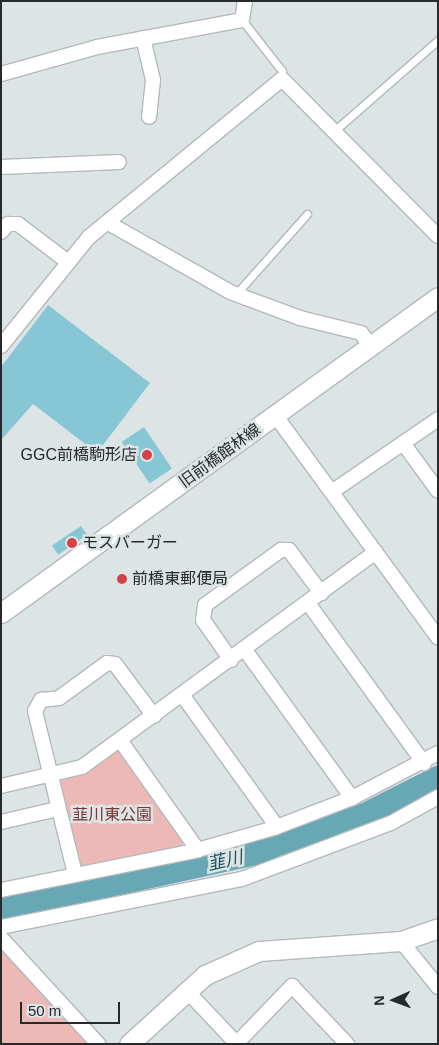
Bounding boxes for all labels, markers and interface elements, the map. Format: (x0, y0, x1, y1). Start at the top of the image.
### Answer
street label: 旧前橋館林線 (176, 420, 264, 492)
place label: GGC前橋駒形店 (21, 445, 137, 465)
marker: GGC前橋駒形店 (141, 449, 153, 461)
place label: モスバーガー (82, 533, 178, 553)
marker: モスバーガー (66, 537, 78, 549)
place label: 前橋東郵便局 (132, 569, 228, 589)
marker: 前橋東郵便局 (116, 573, 128, 585)
park label: 韮川東公園 (72, 805, 152, 825)
water label: 韮川 (205, 846, 245, 876)
north arrow (369, 975, 419, 1025)
scale bar (22, 992, 122, 1024)
text: N (371, 995, 387, 1006)
text: 50 m (28, 1002, 61, 1019)

